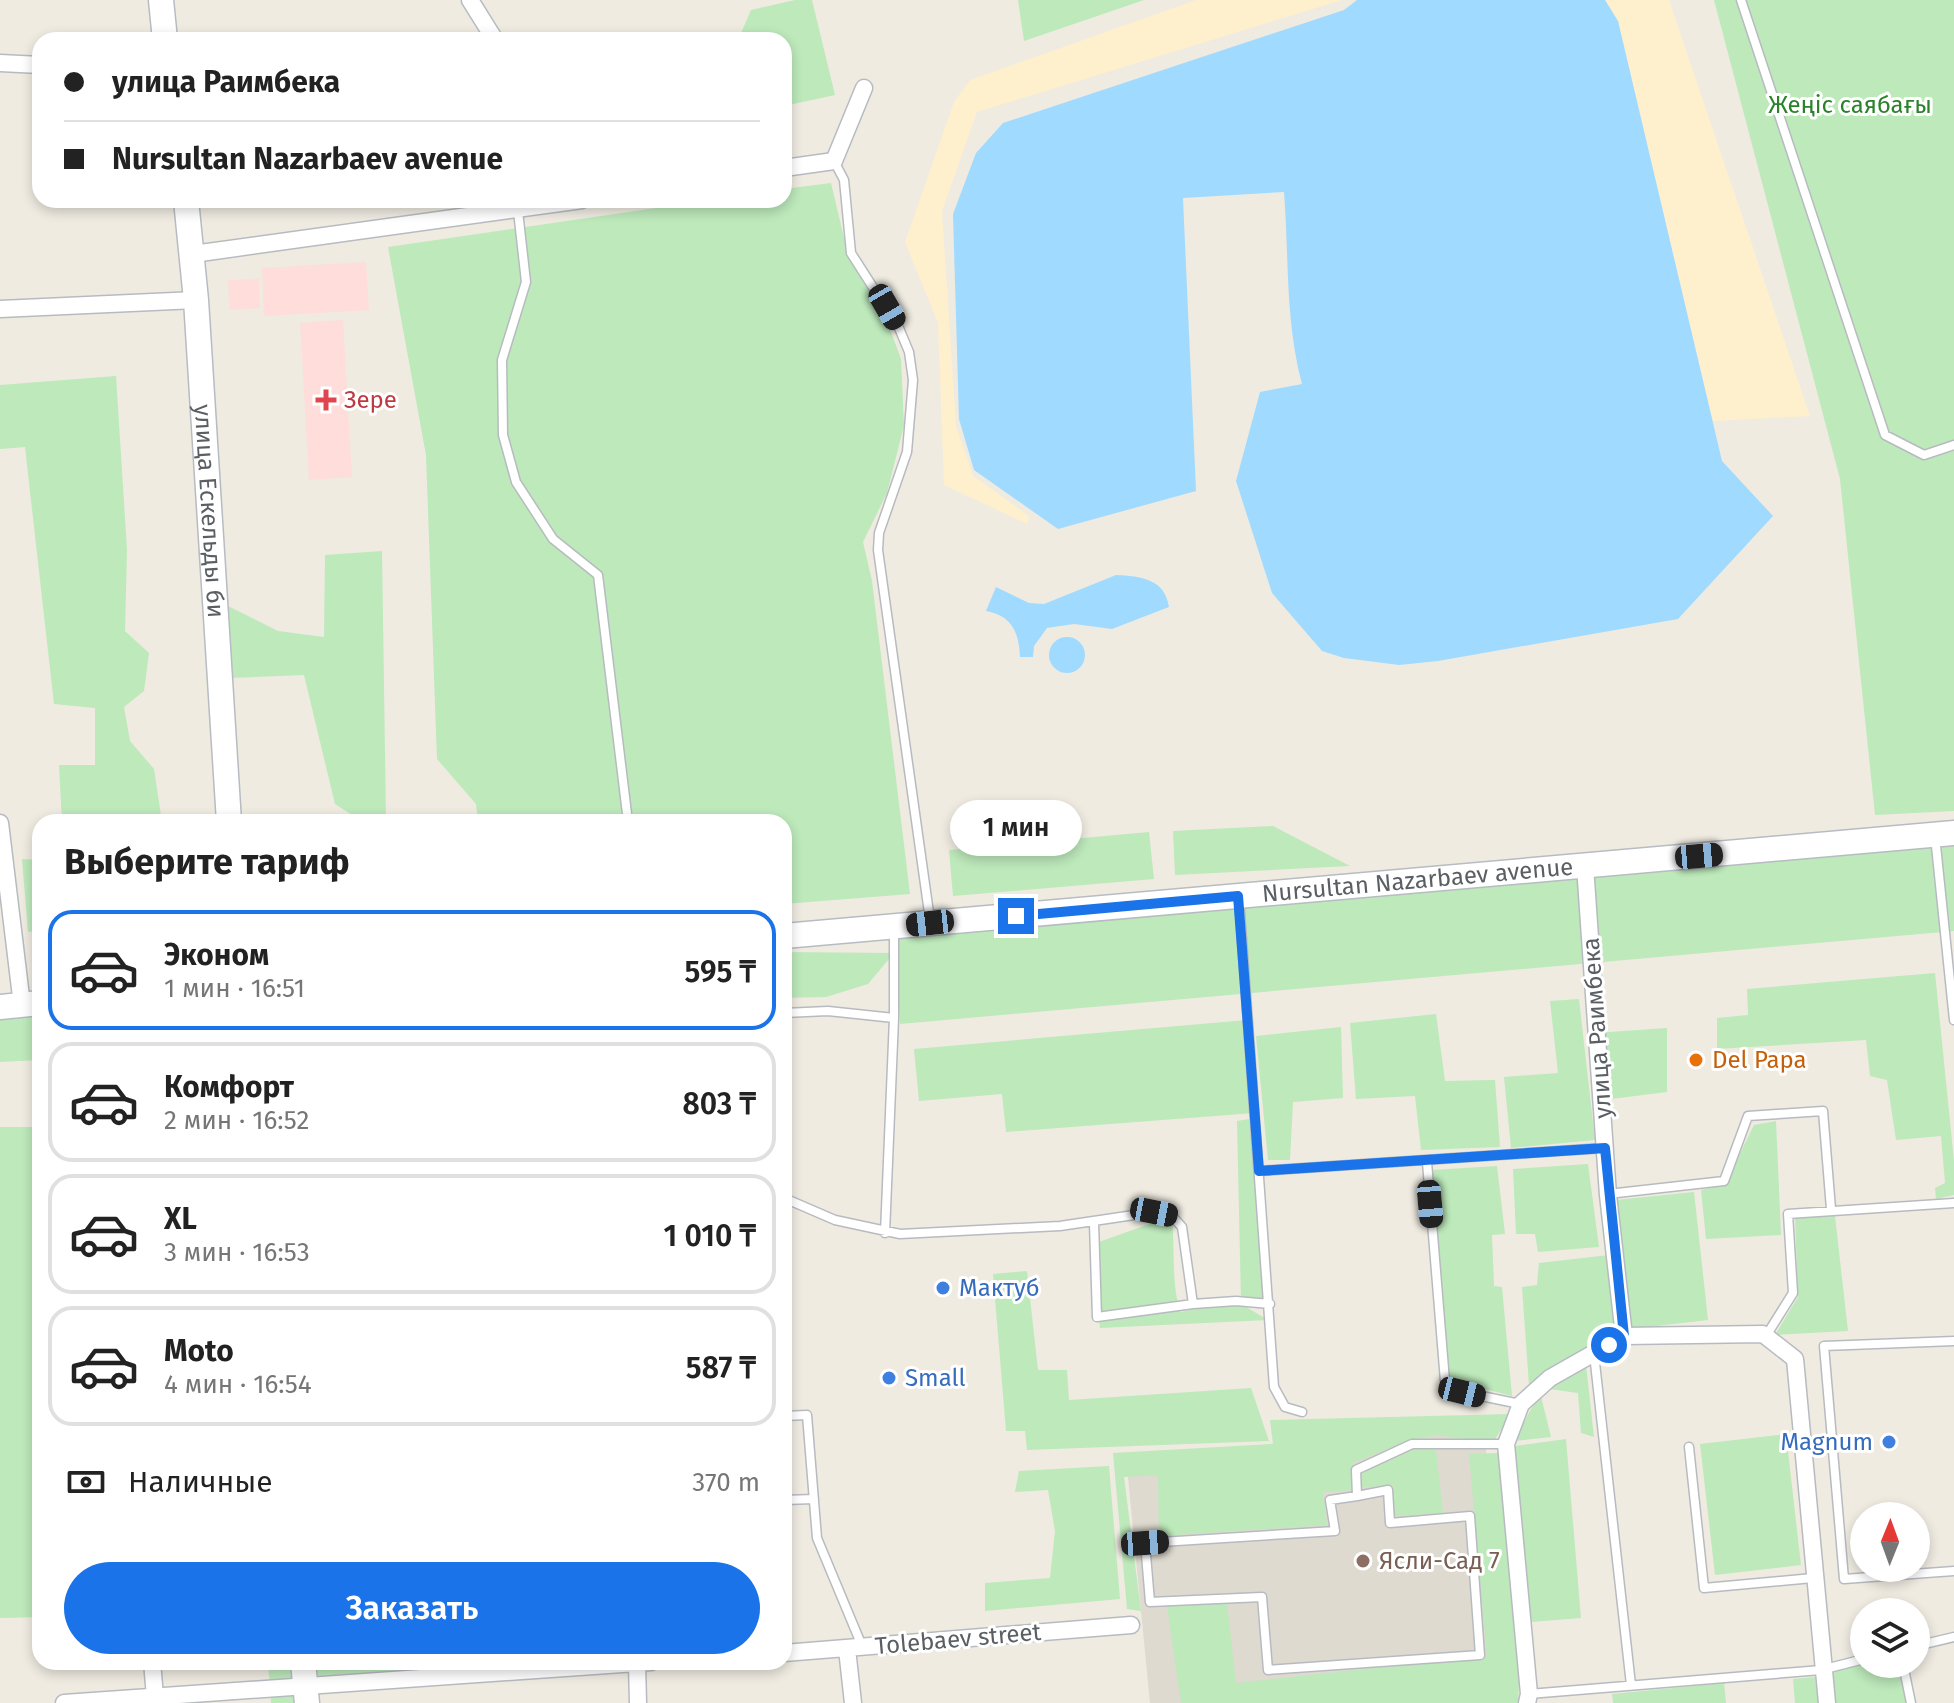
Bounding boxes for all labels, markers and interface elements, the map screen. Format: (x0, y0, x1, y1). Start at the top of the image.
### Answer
text: улица Раимбека (112, 64, 340, 100)
park label: Жеңіс саябағы (1768, 91, 1932, 119)
text: Nursultan Nazarbaev avenue (112, 141, 503, 177)
car (865, 280, 909, 334)
place label: Зере (344, 386, 397, 414)
marker: Зере (315, 389, 337, 411)
street label: улица Ескельды би (189, 403, 230, 619)
callout: 1 мин (950, 800, 1082, 856)
text: 1 мин (983, 812, 1049, 843)
text: Выберите тариф (64, 840, 350, 884)
car (1674, 842, 1724, 870)
street label: Nursultan Nazarbaev avenue (1261, 853, 1574, 908)
route end (998, 898, 1034, 934)
car (905, 909, 955, 937)
icon: car (68, 934, 140, 1006)
street label: улица Раимбека (1577, 936, 1617, 1120)
text: Эконом (164, 937, 269, 973)
text: 595 ₸ (685, 954, 756, 990)
text: 1 мин · 16:51 (164, 973, 305, 1004)
place label: Del Papa (1712, 1046, 1807, 1074)
marker: Del Papa (1687, 1051, 1705, 1069)
icon: car (68, 1066, 140, 1138)
text: Комфорт (164, 1069, 294, 1105)
text: 803 ₸ (683, 1086, 756, 1122)
text: 2 мин · 16:52 (164, 1105, 309, 1136)
car (1416, 1179, 1444, 1229)
car (1128, 1196, 1180, 1228)
icon: car (68, 1198, 140, 1270)
text: XL (164, 1201, 197, 1237)
text: 1 010 ₸ (664, 1218, 756, 1254)
text: 3 мин · 16:53 (164, 1237, 310, 1268)
place label: Мактуб (959, 1274, 1040, 1302)
marker: Мактуб (934, 1279, 952, 1297)
route start (1591, 1327, 1627, 1363)
icon: car (68, 1330, 140, 1402)
text: Moto (164, 1333, 234, 1369)
text: 587 ₸ (686, 1350, 756, 1386)
place label: Small (905, 1364, 966, 1392)
text: 4 мин · 16:54 (164, 1369, 312, 1400)
marker: Small (880, 1369, 898, 1387)
car (1436, 1375, 1488, 1409)
place label: Magnum (1780, 1428, 1873, 1456)
marker: Magnum (1880, 1433, 1898, 1451)
icon: cash (64, 1460, 108, 1504)
text: Наличные (128, 1464, 273, 1500)
text: 370 m (692, 1467, 760, 1498)
north arrow (1850, 1502, 1930, 1582)
map controls (1850, 1502, 1930, 1678)
car (1120, 1529, 1170, 1557)
place label: Ясли-Сад 7 (1379, 1547, 1500, 1575)
marker: Ясли-Сад 7 (1354, 1552, 1372, 1570)
button: Заказать (64, 1562, 760, 1654)
button: layers (1850, 1598, 1930, 1678)
street label: Tolebaev street (874, 1618, 1043, 1660)

